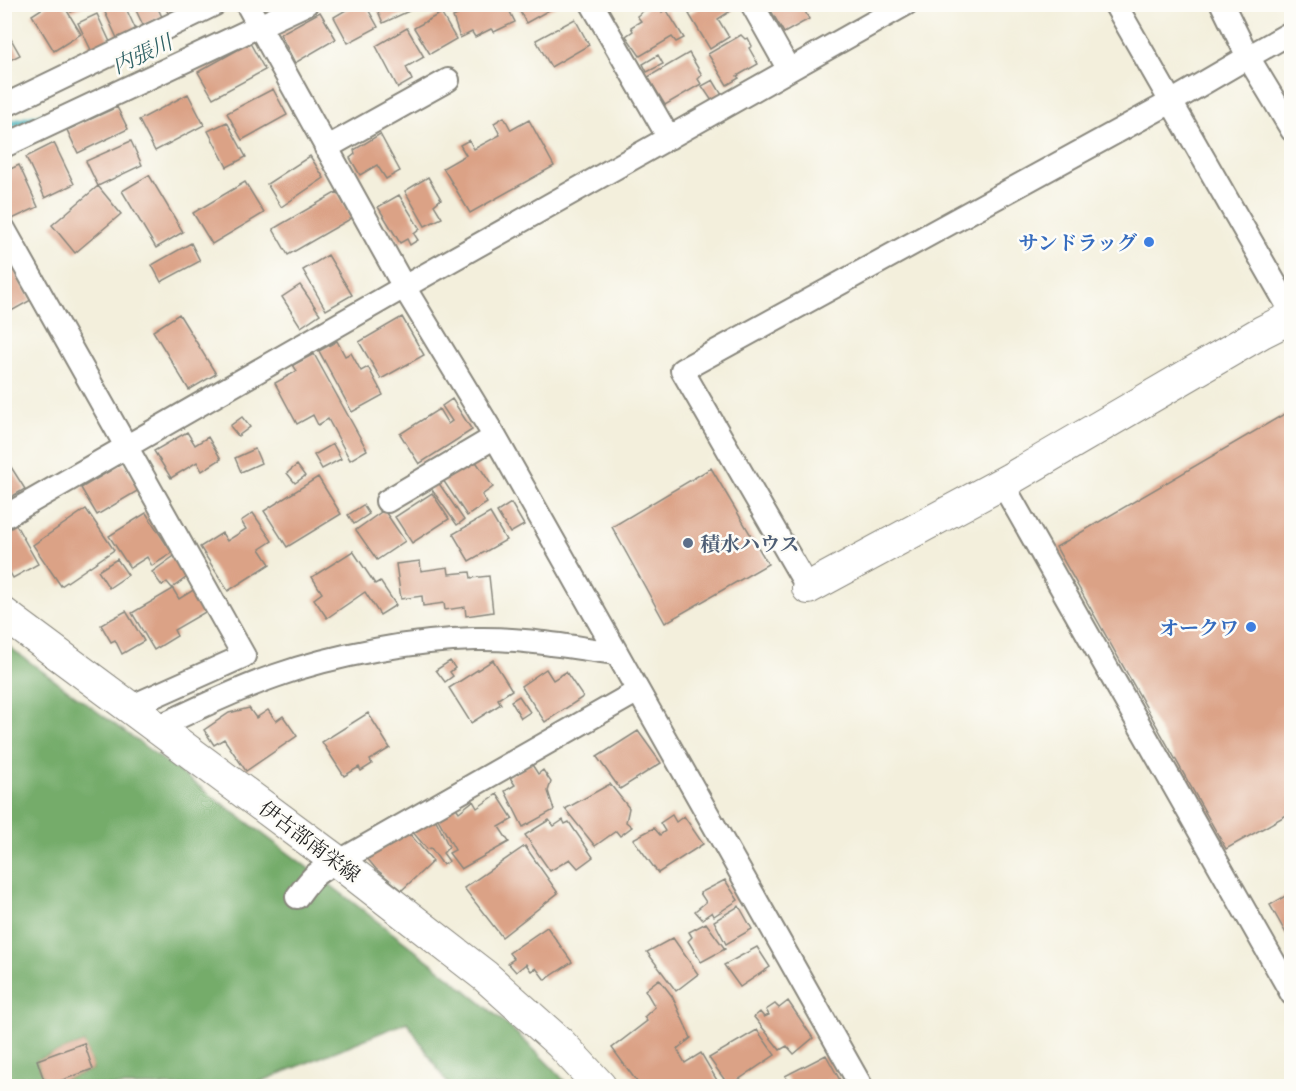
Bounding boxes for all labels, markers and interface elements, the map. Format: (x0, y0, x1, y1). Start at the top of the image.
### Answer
water label: 内張川 (107, 26, 179, 81)
place label: サンドラッグ (1018, 228, 1137, 257)
marker: サンドラッグ (1142, 235, 1156, 249)
place label: 積水ハウス (700, 529, 799, 558)
marker: 積水ハウス (681, 536, 695, 550)
place label: オークワ (1159, 613, 1239, 642)
marker: オークワ (1244, 620, 1258, 634)
street label: 伊古部南栄線 (253, 793, 367, 889)

